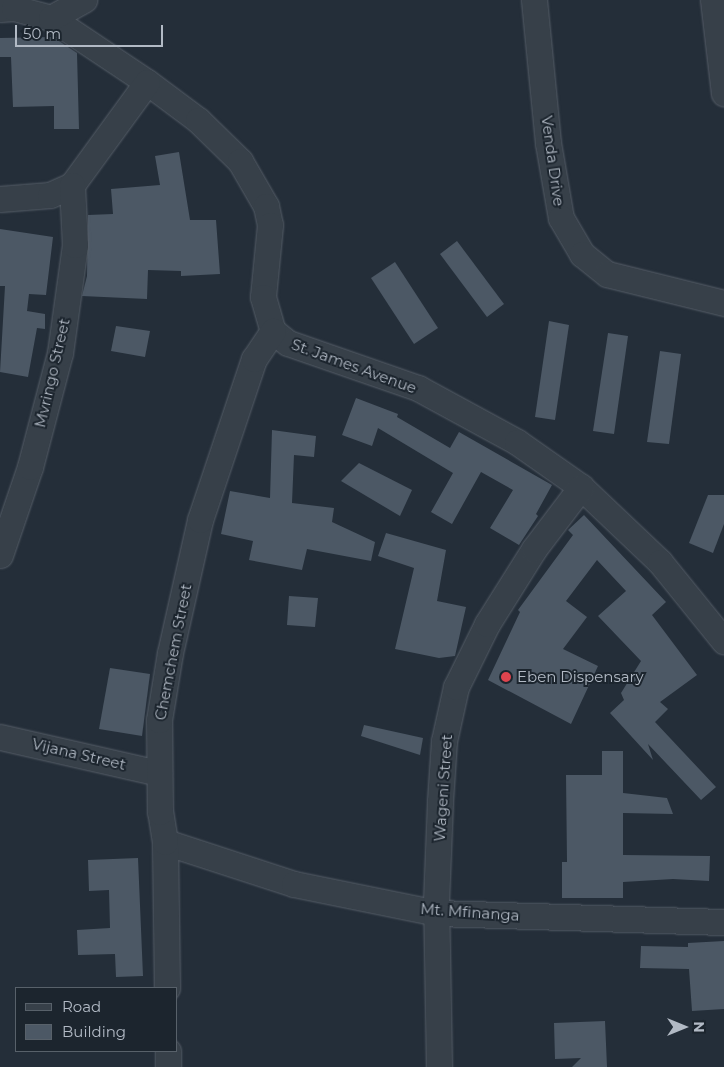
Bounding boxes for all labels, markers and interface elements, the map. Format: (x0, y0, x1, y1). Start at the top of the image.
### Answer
scale bar (18, 15, 165, 47)
text: 50 m (23, 24, 61, 43)
street label: Venda Drive (538, 115, 568, 207)
street label: Mvringo Street (31, 317, 73, 429)
street label: St. James Avenue (289, 335, 419, 397)
street label: Chemchem Street (151, 582, 195, 722)
place label: Eben Dispensary (517, 668, 644, 686)
marker: Eben Dispensary (499, 670, 513, 684)
street label: Vijana Street (30, 734, 128, 774)
street label: Wageni Street (430, 734, 456, 842)
street label: Mt. Mfinanga (420, 900, 520, 924)
legend (15, 987, 178, 1052)
text: Road (62, 997, 101, 1016)
north arrow (659, 1002, 709, 1052)
text: N (690, 1021, 708, 1033)
text: Building (62, 1022, 126, 1041)

